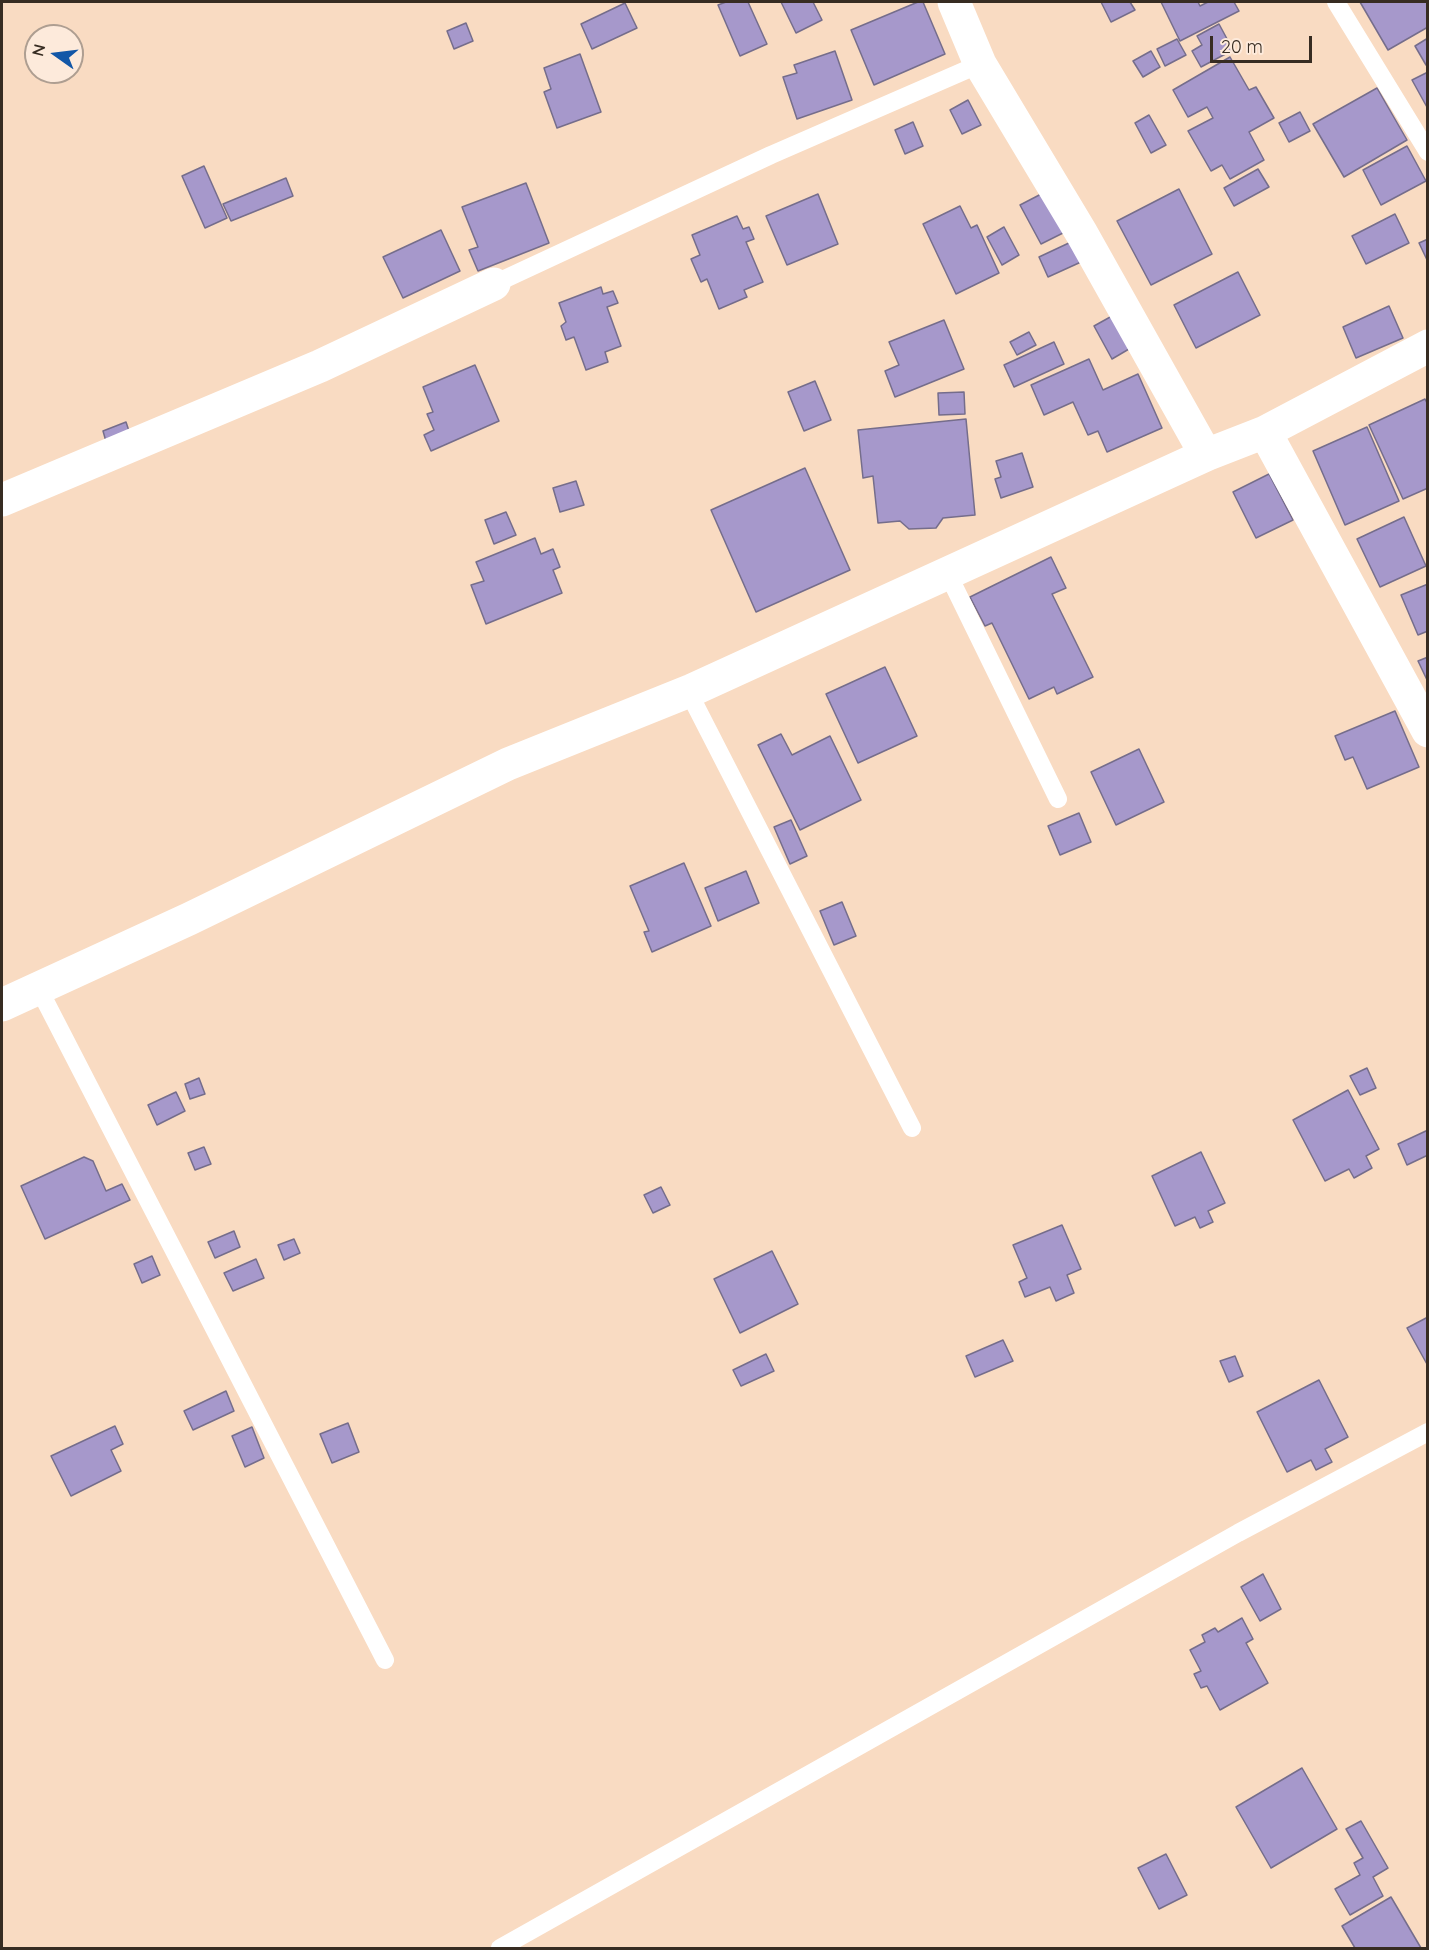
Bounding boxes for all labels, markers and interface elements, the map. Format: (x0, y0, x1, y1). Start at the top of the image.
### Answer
north arrow (24, 24, 84, 84)
scale bar (1213, 24, 1315, 62)
text: 20 m (1221, 35, 1263, 58)
text: N (27, 42, 50, 58)

